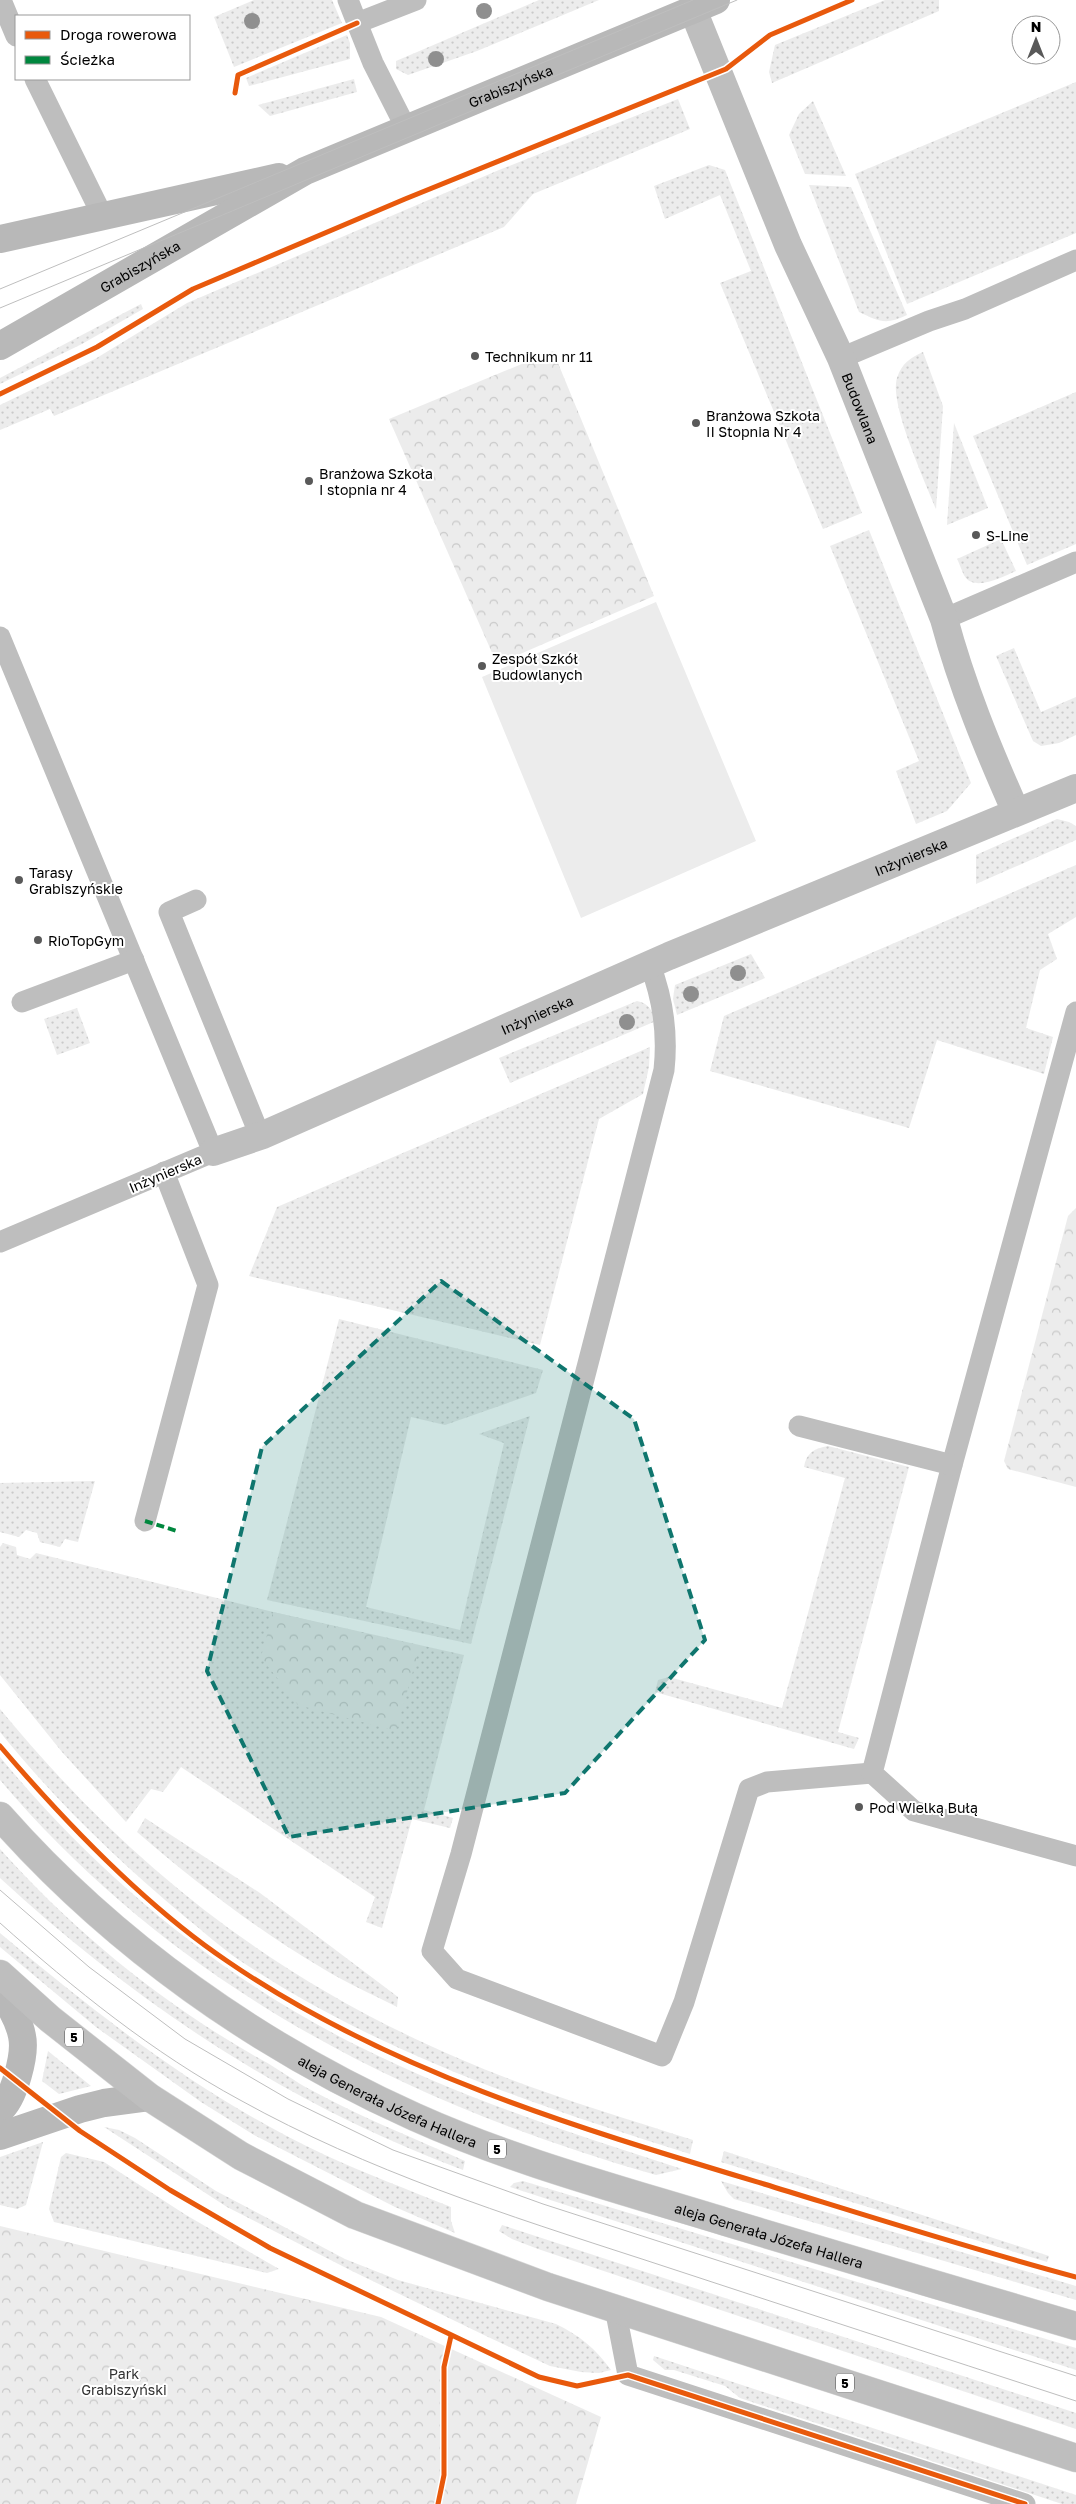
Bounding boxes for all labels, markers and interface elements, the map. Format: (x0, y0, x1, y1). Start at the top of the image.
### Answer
legend (15, 15, 190, 80)
north arrow (1011, 15, 1061, 65)
text: N (1031, 18, 1041, 35)
text: Droga rowerowa (60, 25, 177, 43)
text: Ścieżka (60, 50, 115, 68)
street label: Grabiszyńska (466, 60, 555, 111)
street label: Grabiszyńska (96, 236, 183, 296)
place label: Technikum nr 11 (485, 348, 593, 365)
marker: Technikum nr 11 (469, 350, 481, 362)
street label: Budowlana (839, 370, 882, 446)
place label: Branżowa Szkoła II Stopnia Nr 4 (706, 407, 820, 440)
marker: Branżowa Szkoła II Stopnia Nr 4 (690, 417, 702, 429)
place label: Branżowa Szkoła I stopnia nr 4 (319, 465, 433, 498)
marker: Branżowa Szkoła I stopnia nr 4 (303, 475, 315, 487)
place label: S-Line (986, 527, 1029, 544)
marker: S-Line (970, 529, 982, 541)
place label: Zespół Szkół Budowlanych (492, 650, 583, 683)
marker: Zespół Szkół Budowlanych (476, 660, 488, 672)
street label: Inżynierska (872, 834, 950, 879)
place label: Tarasy Grabiszyńskie (29, 864, 123, 897)
marker: Tarasy Grabiszyńskie (13, 874, 25, 886)
place label: RioTopGym (48, 932, 124, 949)
marker: RioTopGym (32, 934, 44, 946)
street label: Inżynierska (498, 991, 576, 1038)
street label: Inżynierska (126, 1150, 204, 1196)
place label: Pod Wielką Bułą (869, 1799, 978, 1816)
marker: Pod Wielką Bułą (853, 1801, 865, 1813)
road number: 5 (65, 2028, 83, 2046)
street label: aleja Generała Józefa Hallera (295, 2051, 480, 2150)
road number: 5 (488, 2140, 506, 2158)
street label: aleja Generała Józefa Hallera (673, 2199, 866, 2271)
park label: Park Grabiszyński (81, 2365, 167, 2398)
road number: 5 (836, 2374, 854, 2392)

